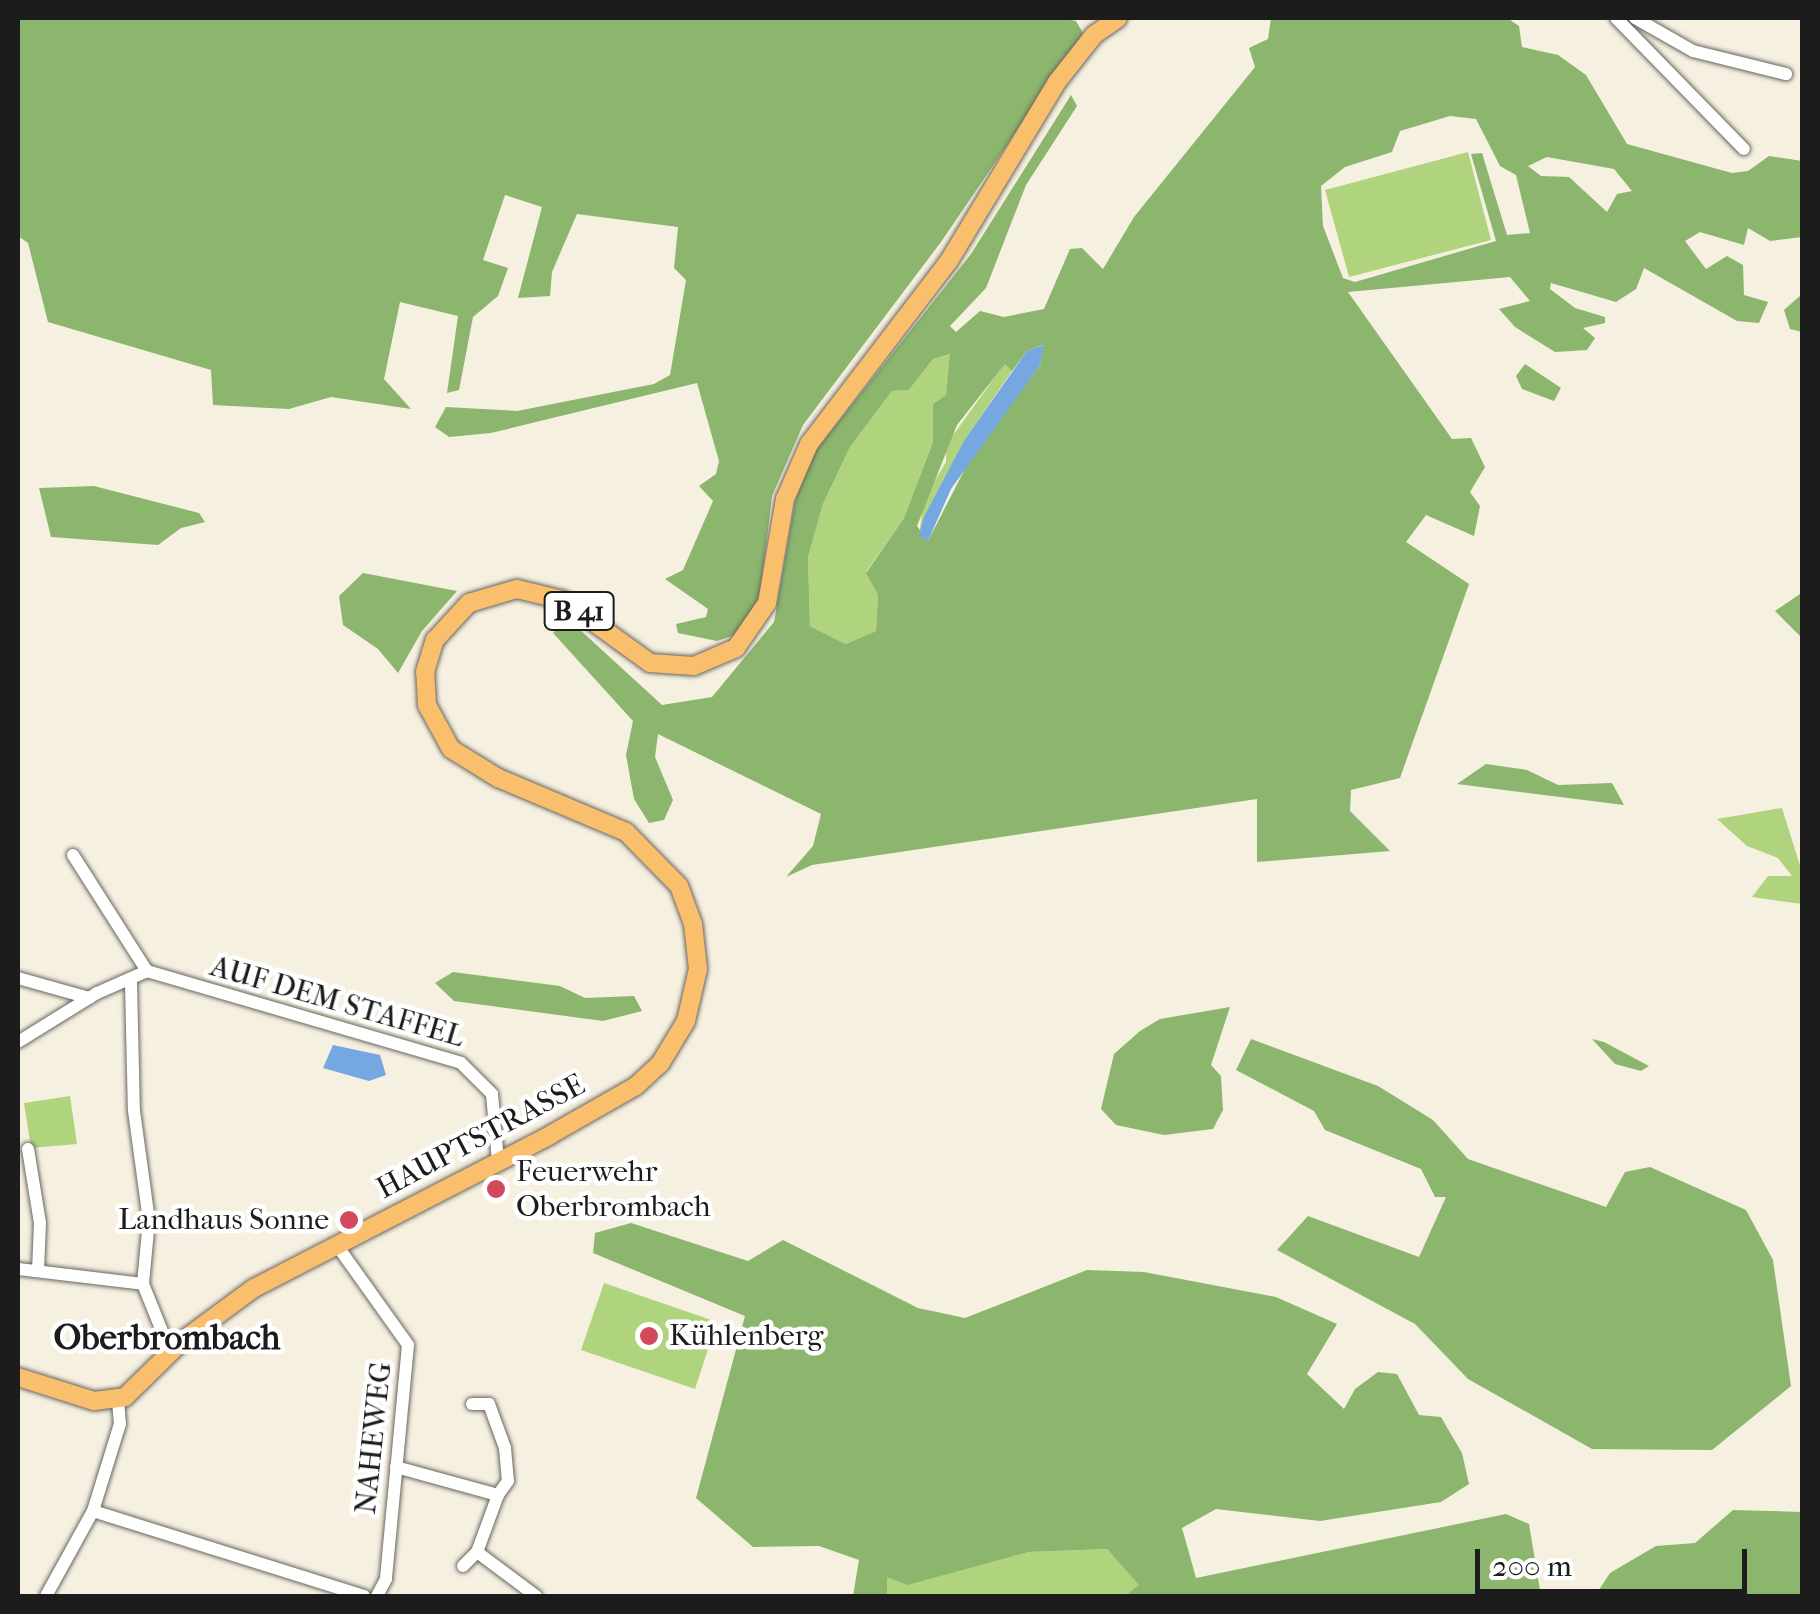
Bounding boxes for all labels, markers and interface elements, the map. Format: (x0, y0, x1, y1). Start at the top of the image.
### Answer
road number: B 41 (542, 588, 616, 634)
street label: AUF DEM STAFFEL (206, 949, 468, 1055)
street label: HAUPTSTRASSE (371, 1067, 591, 1207)
place label: Feuerwehr Oberbrombach (516, 1154, 711, 1224)
marker: Feuerwehr Oberbrombach (485, 1178, 507, 1200)
place label: Landhaus Sonne (118, 1202, 329, 1238)
marker: Landhaus Sonne (338, 1209, 360, 1231)
district label: Oberbrombach (53, 1317, 281, 1359)
place label: Kühlenberg (669, 1318, 823, 1354)
marker: Kühlenberg (638, 1325, 660, 1347)
street label: NAHEWEG (348, 1360, 400, 1516)
scale bar (1480, 1529, 1752, 1591)
text: 200 m (1492, 1549, 1572, 1584)

